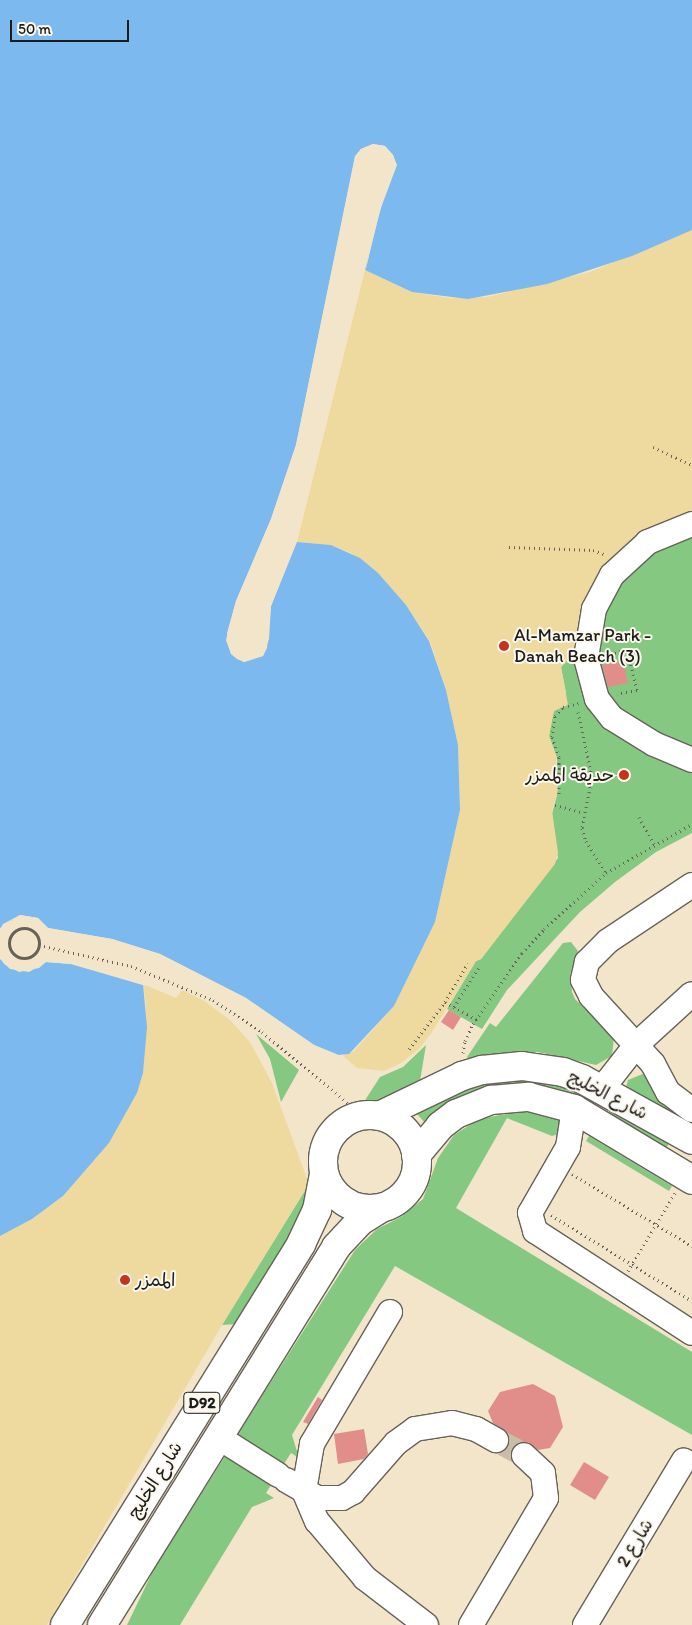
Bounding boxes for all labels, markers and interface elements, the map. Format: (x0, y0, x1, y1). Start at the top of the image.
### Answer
scale bar (12, 10, 131, 42)
text: 50 m (18, 20, 51, 38)
place label: Al-Mamzar Park - Danah Beach (3) (514, 625, 651, 668)
marker: Al-Mamzar Park - Danah Beach (3) (498, 640, 510, 652)
place label: حديقة الممزر (525, 764, 614, 786)
marker: حديقة الممزر (618, 769, 630, 781)
street label: شارع الخليج (565, 1066, 651, 1124)
place label: الممزر (135, 1269, 175, 1291)
marker: الممزر (119, 1274, 131, 1286)
road number: D92 (183, 1390, 221, 1416)
street label: شارع الخليج (123, 1438, 187, 1522)
street label: شارع 2 (612, 1515, 658, 1571)

